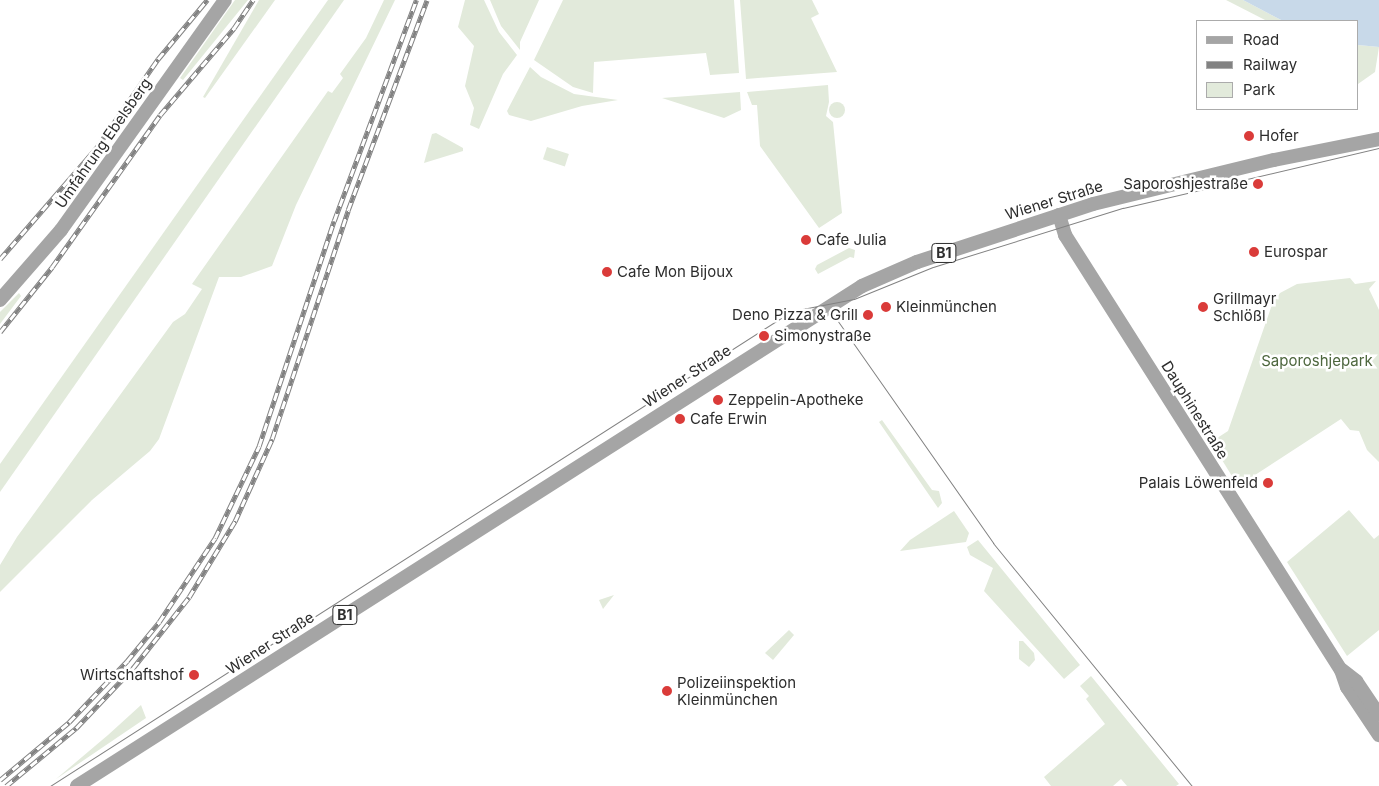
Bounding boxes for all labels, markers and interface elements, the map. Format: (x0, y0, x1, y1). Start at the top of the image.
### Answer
legend (1196, 20, 1359, 110)
text: Road (1243, 30, 1279, 49)
text: Railway (1243, 55, 1297, 74)
street label: Umfahrung Ebelsberg (51, 74, 155, 212)
text: Park (1243, 80, 1275, 99)
place label: Hofer (1259, 127, 1299, 145)
marker: Hofer (1243, 130, 1255, 142)
place label: Saporoshjestraße (1123, 175, 1248, 193)
street label: Wiener Straße (1003, 177, 1105, 223)
marker: Saporoshjestraße (1252, 178, 1264, 190)
place label: Cafe Julia (816, 231, 887, 249)
marker: Cafe Julia (800, 234, 812, 246)
road number: B1 (930, 242, 958, 264)
place label: Eurospar (1264, 243, 1328, 261)
marker: Eurospar (1248, 246, 1260, 258)
place label: Cafe Mon Bijoux (617, 263, 733, 281)
marker: Cafe Mon Bijoux (601, 266, 613, 278)
place label: Grillmayr Schlößl (1213, 289, 1276, 324)
place label: Kleinmünchen (896, 298, 997, 316)
marker: Kleinmünchen (880, 301, 892, 313)
marker: Grillmayr Schlößl (1197, 301, 1209, 313)
place label: Deno Pizza & Grill (732, 306, 858, 324)
marker: Deno Pizza & Grill (862, 309, 874, 321)
place label: Simonystraße (774, 327, 871, 345)
marker: Simonystraße (758, 330, 770, 342)
street label: Wiener Straße (640, 341, 734, 411)
park label: Saporoshjepark (1261, 352, 1373, 370)
street label: Dauphinestraße (1158, 358, 1232, 462)
place label: Zeppelin-Apotheke (728, 391, 864, 409)
marker: Zeppelin-Apotheke (712, 394, 724, 406)
place label: Cafe Erwin (690, 410, 767, 428)
marker: Cafe Erwin (674, 413, 686, 425)
place label: Palais Löwenfeld (1139, 474, 1258, 492)
marker: Palais Löwenfeld (1262, 477, 1274, 489)
road number: B1 (331, 604, 359, 626)
street label: Wiener Straße (223, 608, 317, 678)
place label: Wirtschaftshof (80, 666, 184, 684)
marker: Wirtschaftshof (188, 669, 200, 681)
place label: Polizeiinspektion Kleinmünchen (677, 673, 796, 708)
marker: Polizeiinspektion Kleinmünchen (661, 685, 673, 697)

